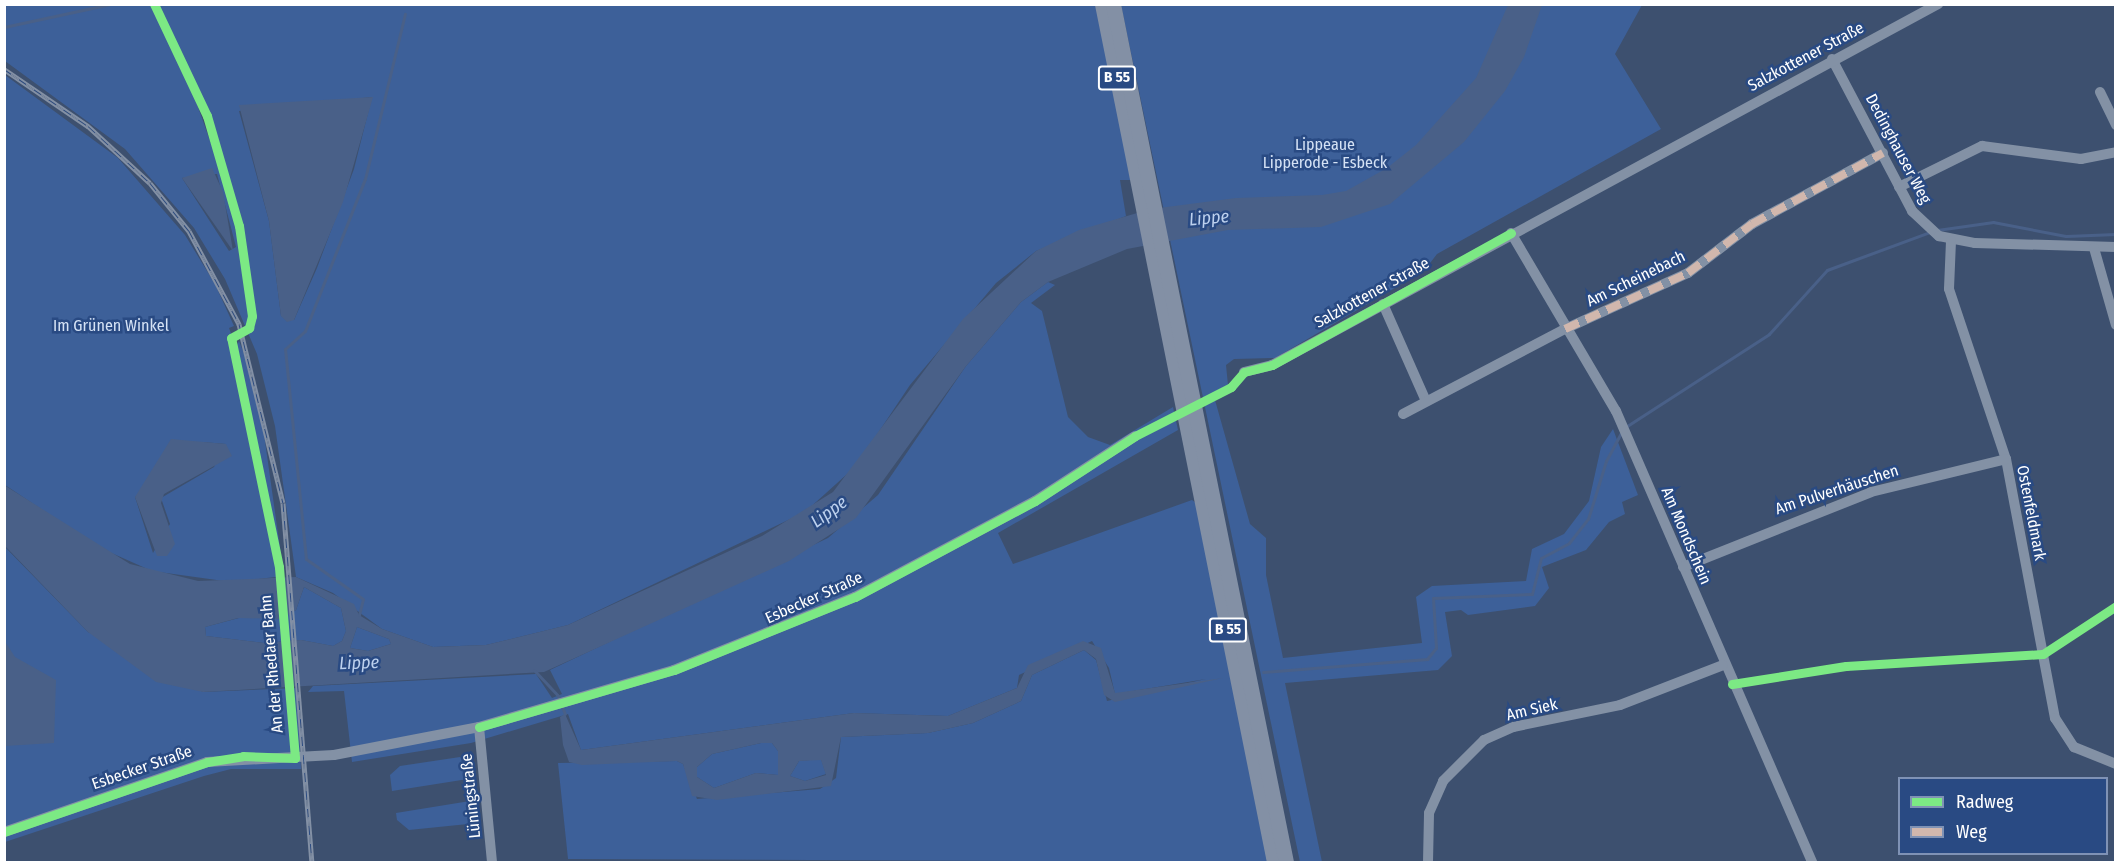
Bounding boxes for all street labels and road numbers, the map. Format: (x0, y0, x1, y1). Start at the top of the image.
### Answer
street label: Salzkottener Straße (1745, 18, 1867, 96)
road number: B 55 (1098, 66, 1136, 90)
street label: Dedinghauser Weg (1861, 91, 1935, 207)
street label: Am Scheinebach (1584, 247, 1688, 311)
street label: Salzkottener Straße (1311, 253, 1433, 333)
street label: Am Pulverhäuschen (1773, 461, 1901, 519)
street label: Ostenfeldmark (2012, 464, 2050, 562)
street label: Am Mondschein (1657, 484, 1715, 588)
street label: Esbecker Straße (762, 568, 866, 628)
street label: An der Rhedaer Bahn (256, 594, 288, 734)
road number: B 55 (1208, 618, 1248, 642)
street label: Am Siek (1505, 695, 1559, 725)
street label: Esbecker Straße (89, 742, 195, 794)
street label: Lüningstraße (457, 753, 485, 839)

